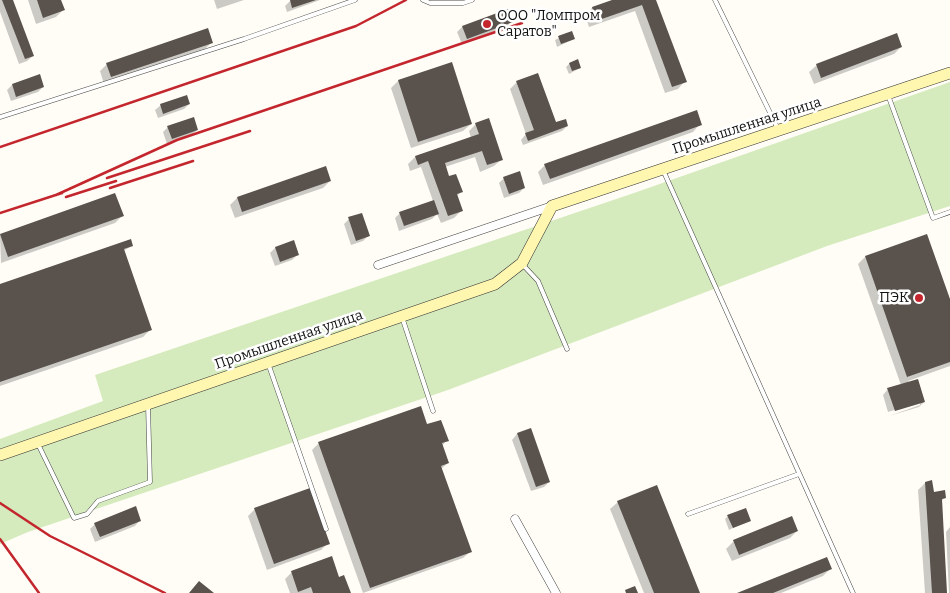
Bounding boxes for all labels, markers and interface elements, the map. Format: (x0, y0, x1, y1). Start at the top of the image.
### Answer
place label: ООО "Ломпром Саратов" (497, 8, 600, 40)
marker: ООО "Ломпром Саратов" (481, 18, 493, 30)
street label: Промышленная улица (671, 94, 823, 158)
place label: ПЭК (879, 290, 909, 306)
marker: ПЭК (913, 292, 925, 304)
street label: Промышленная улица (213, 307, 365, 373)

